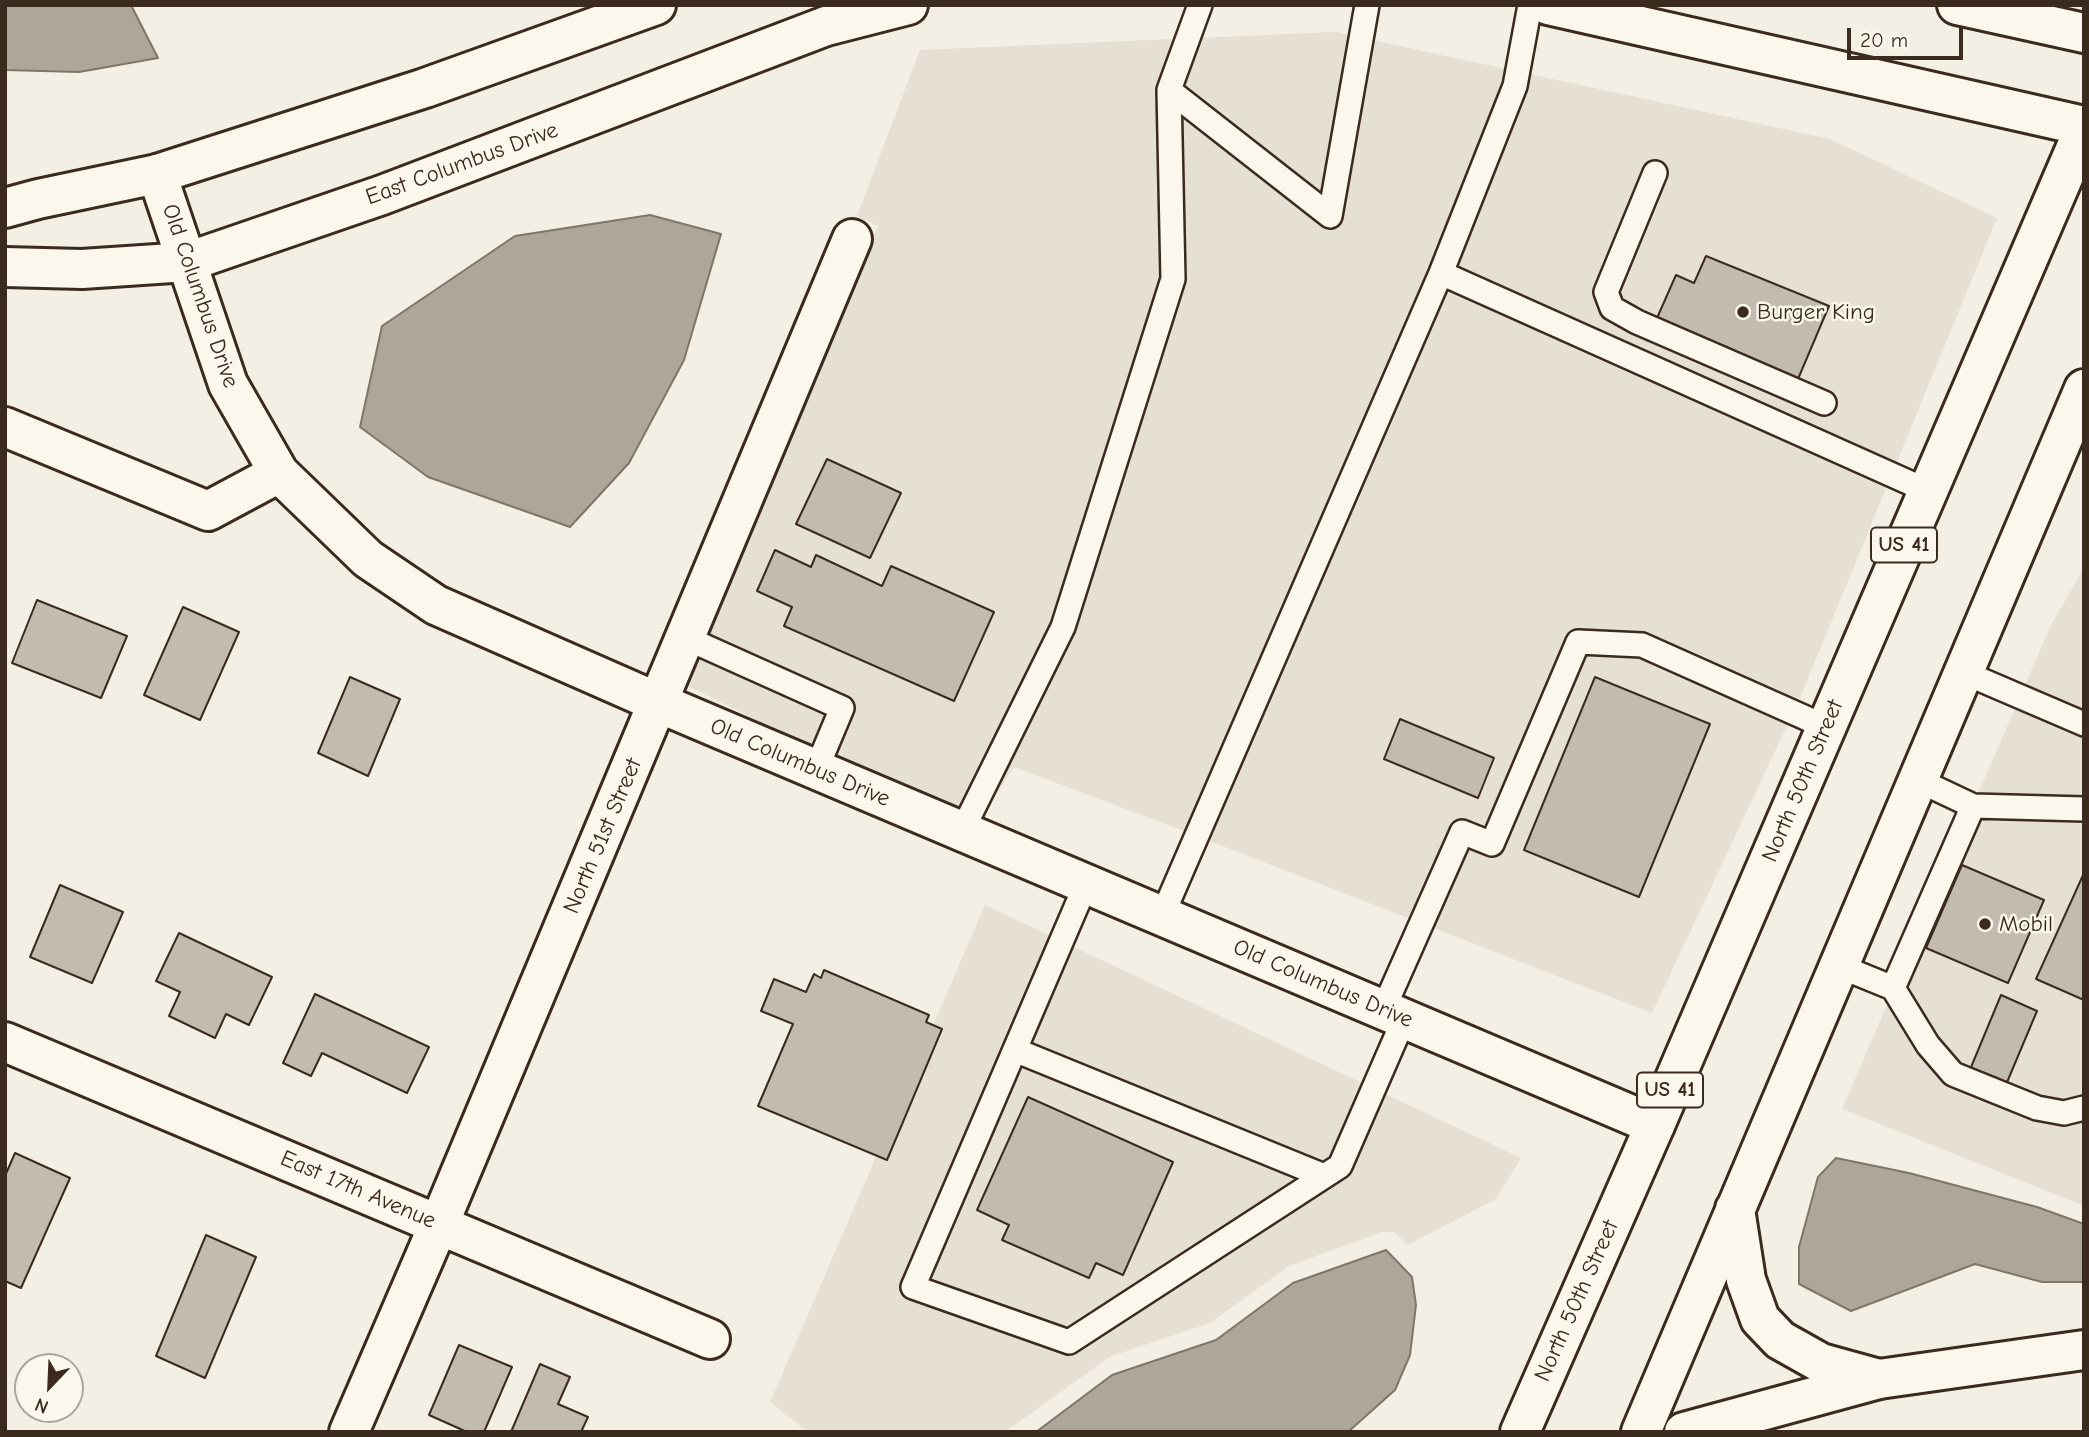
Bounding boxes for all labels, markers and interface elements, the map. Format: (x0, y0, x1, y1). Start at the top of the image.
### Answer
scale bar (1851, 14, 1966, 58)
text: 20 m (1860, 28, 1908, 52)
street label: East Columbus Drive (362, 116, 562, 212)
street label: Old Columbus Drive (156, 200, 244, 392)
place label: Burger King (1757, 298, 1875, 326)
marker: Burger King (1735, 304, 1751, 320)
road number: US 41 (1871, 528, 1937, 562)
street label: North 50th Street (1756, 696, 1850, 866)
street label: Old Columbus Drive (706, 713, 894, 813)
street label: North 51st Street (558, 754, 648, 918)
place label: Mobil (1999, 910, 2053, 938)
marker: Mobil (1977, 916, 1993, 932)
street label: Old Columbus Drive (1229, 934, 1417, 1034)
road number: US 41 (1637, 1072, 1703, 1108)
street label: East 17th Avenue (276, 1145, 440, 1235)
street label: North 50th Street (1529, 1216, 1625, 1386)
north arrow (14, 1353, 84, 1423)
text: N (32, 1393, 52, 1418)

